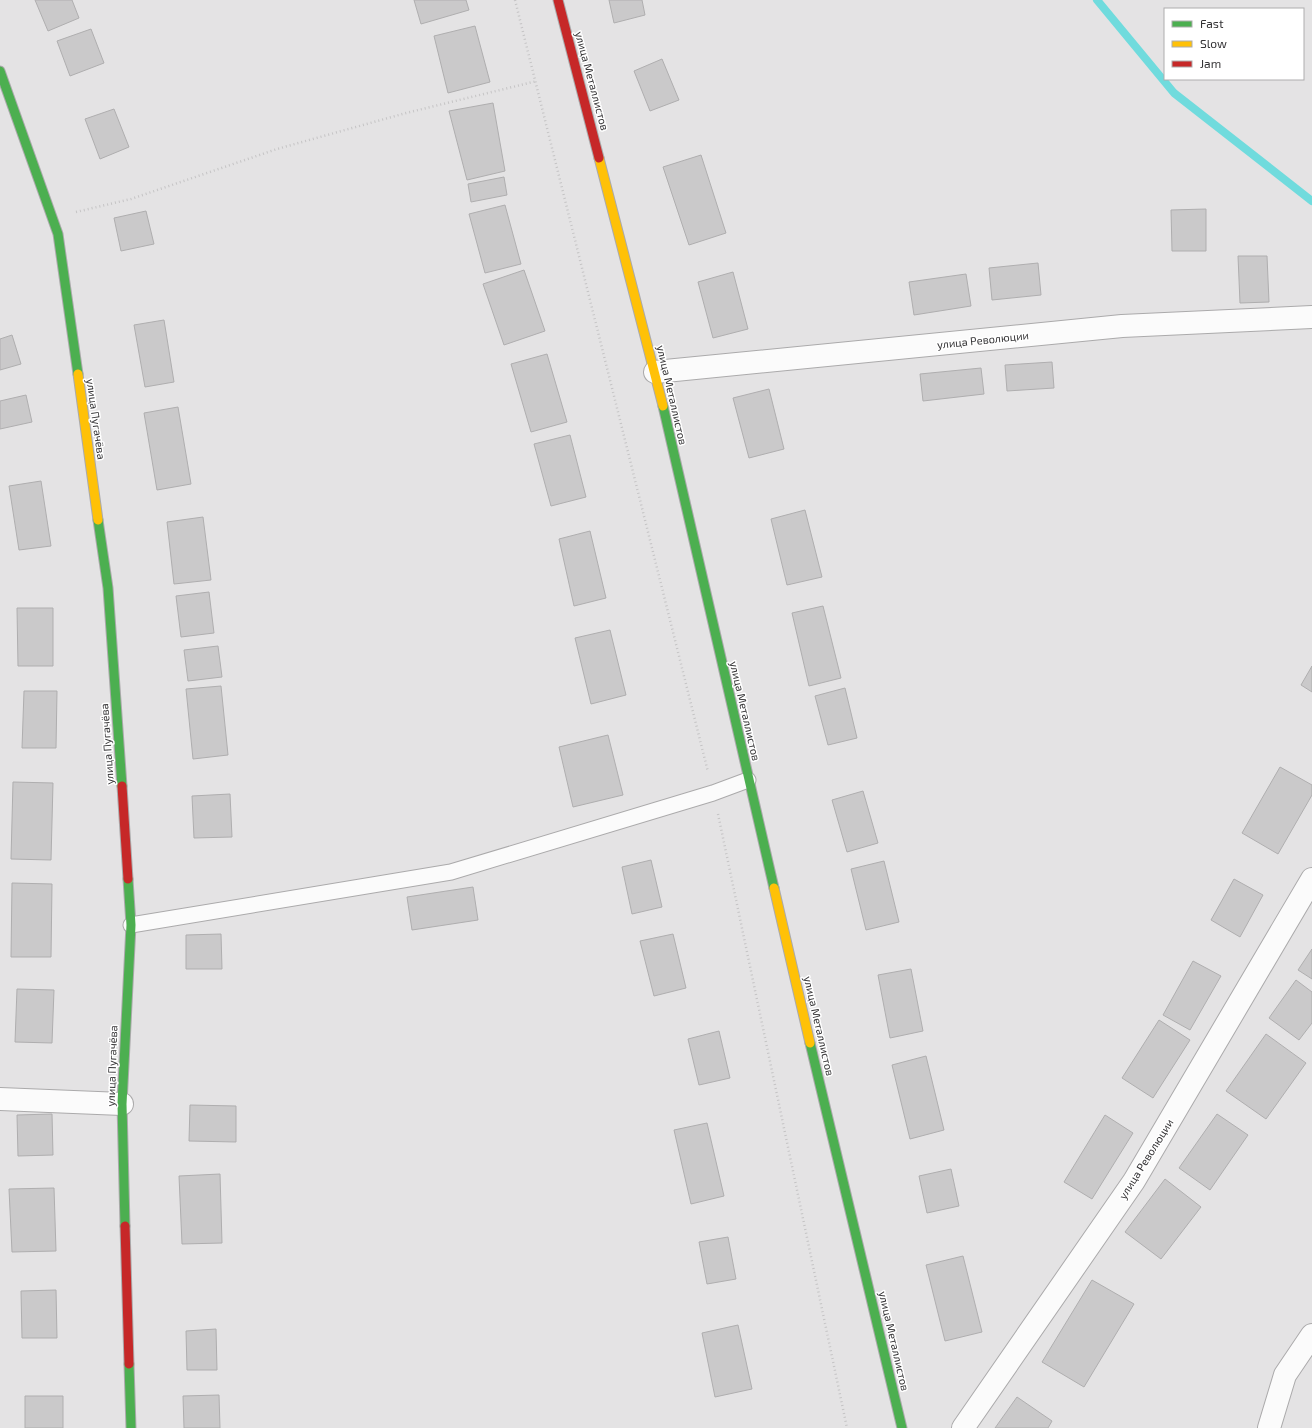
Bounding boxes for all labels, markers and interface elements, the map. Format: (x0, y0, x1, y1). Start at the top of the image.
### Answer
legend (1164, 8, 1304, 80)
text: Fast (1200, 16, 1224, 30)
street label: улица Металлистов (572, 30, 612, 132)
text: Slow (1200, 36, 1227, 50)
text: Jam (1200, 56, 1221, 70)
street label: улица Революции (936, 328, 1030, 352)
street label: улица Металлистов (654, 344, 690, 446)
street label: улица Пугачёва (83, 378, 109, 460)
street label: улица Металлистов (727, 660, 763, 762)
street label: улица Пугачёва (97, 703, 117, 785)
street label: улица Металлистов (801, 975, 837, 1077)
street label: улица Пугачёва (104, 1025, 120, 1107)
street label: улица Революции (1116, 1116, 1176, 1202)
street label: улица Металлистов (876, 1290, 912, 1392)

